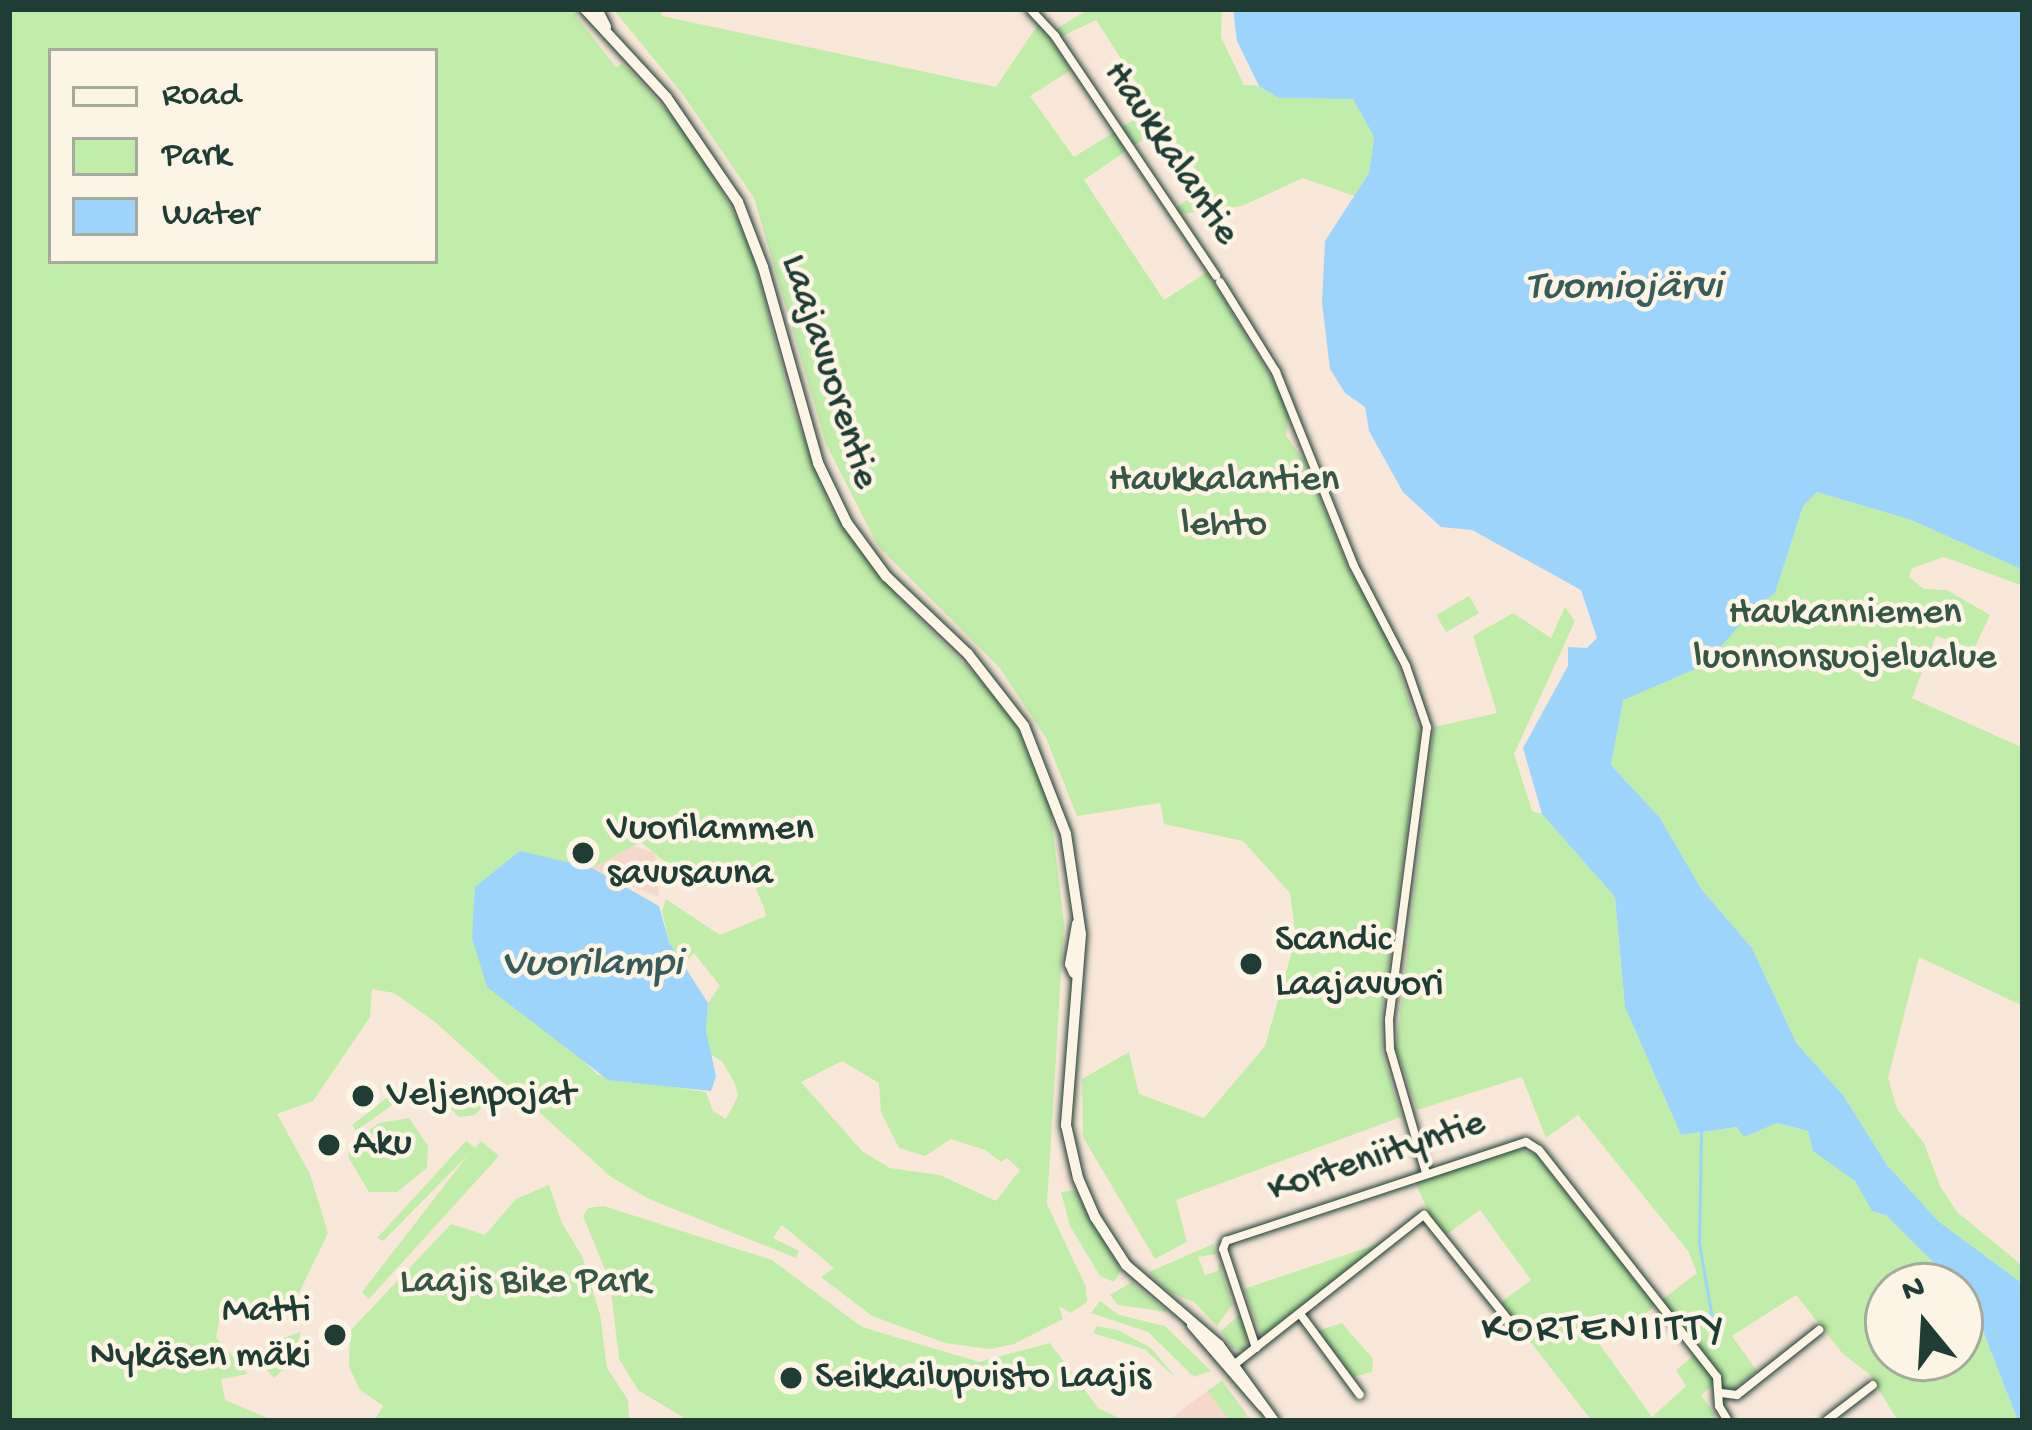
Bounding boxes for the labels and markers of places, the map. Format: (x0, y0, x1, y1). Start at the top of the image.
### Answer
place label: Vuorilammen savusauna (607, 808, 814, 899)
marker: Vuorilammen savusauna (570, 840, 596, 866)
place label: Scandic Laajavuori (1275, 919, 1444, 1010)
marker: Scandic Laajavuori (1238, 951, 1264, 977)
place label: Veljenpojat (387, 1073, 576, 1119)
marker: Veljenpojat (350, 1083, 376, 1109)
place label: Aku (353, 1122, 412, 1168)
marker: Aku (316, 1132, 342, 1158)
place label: Matti Nykäsen mäki (90, 1290, 311, 1381)
marker: Matti Nykäsen mäki (322, 1322, 348, 1348)
place label: Seikkailupuisto Laajis (815, 1355, 1151, 1401)
marker: Seikkailupuisto Laajis (778, 1365, 804, 1391)

